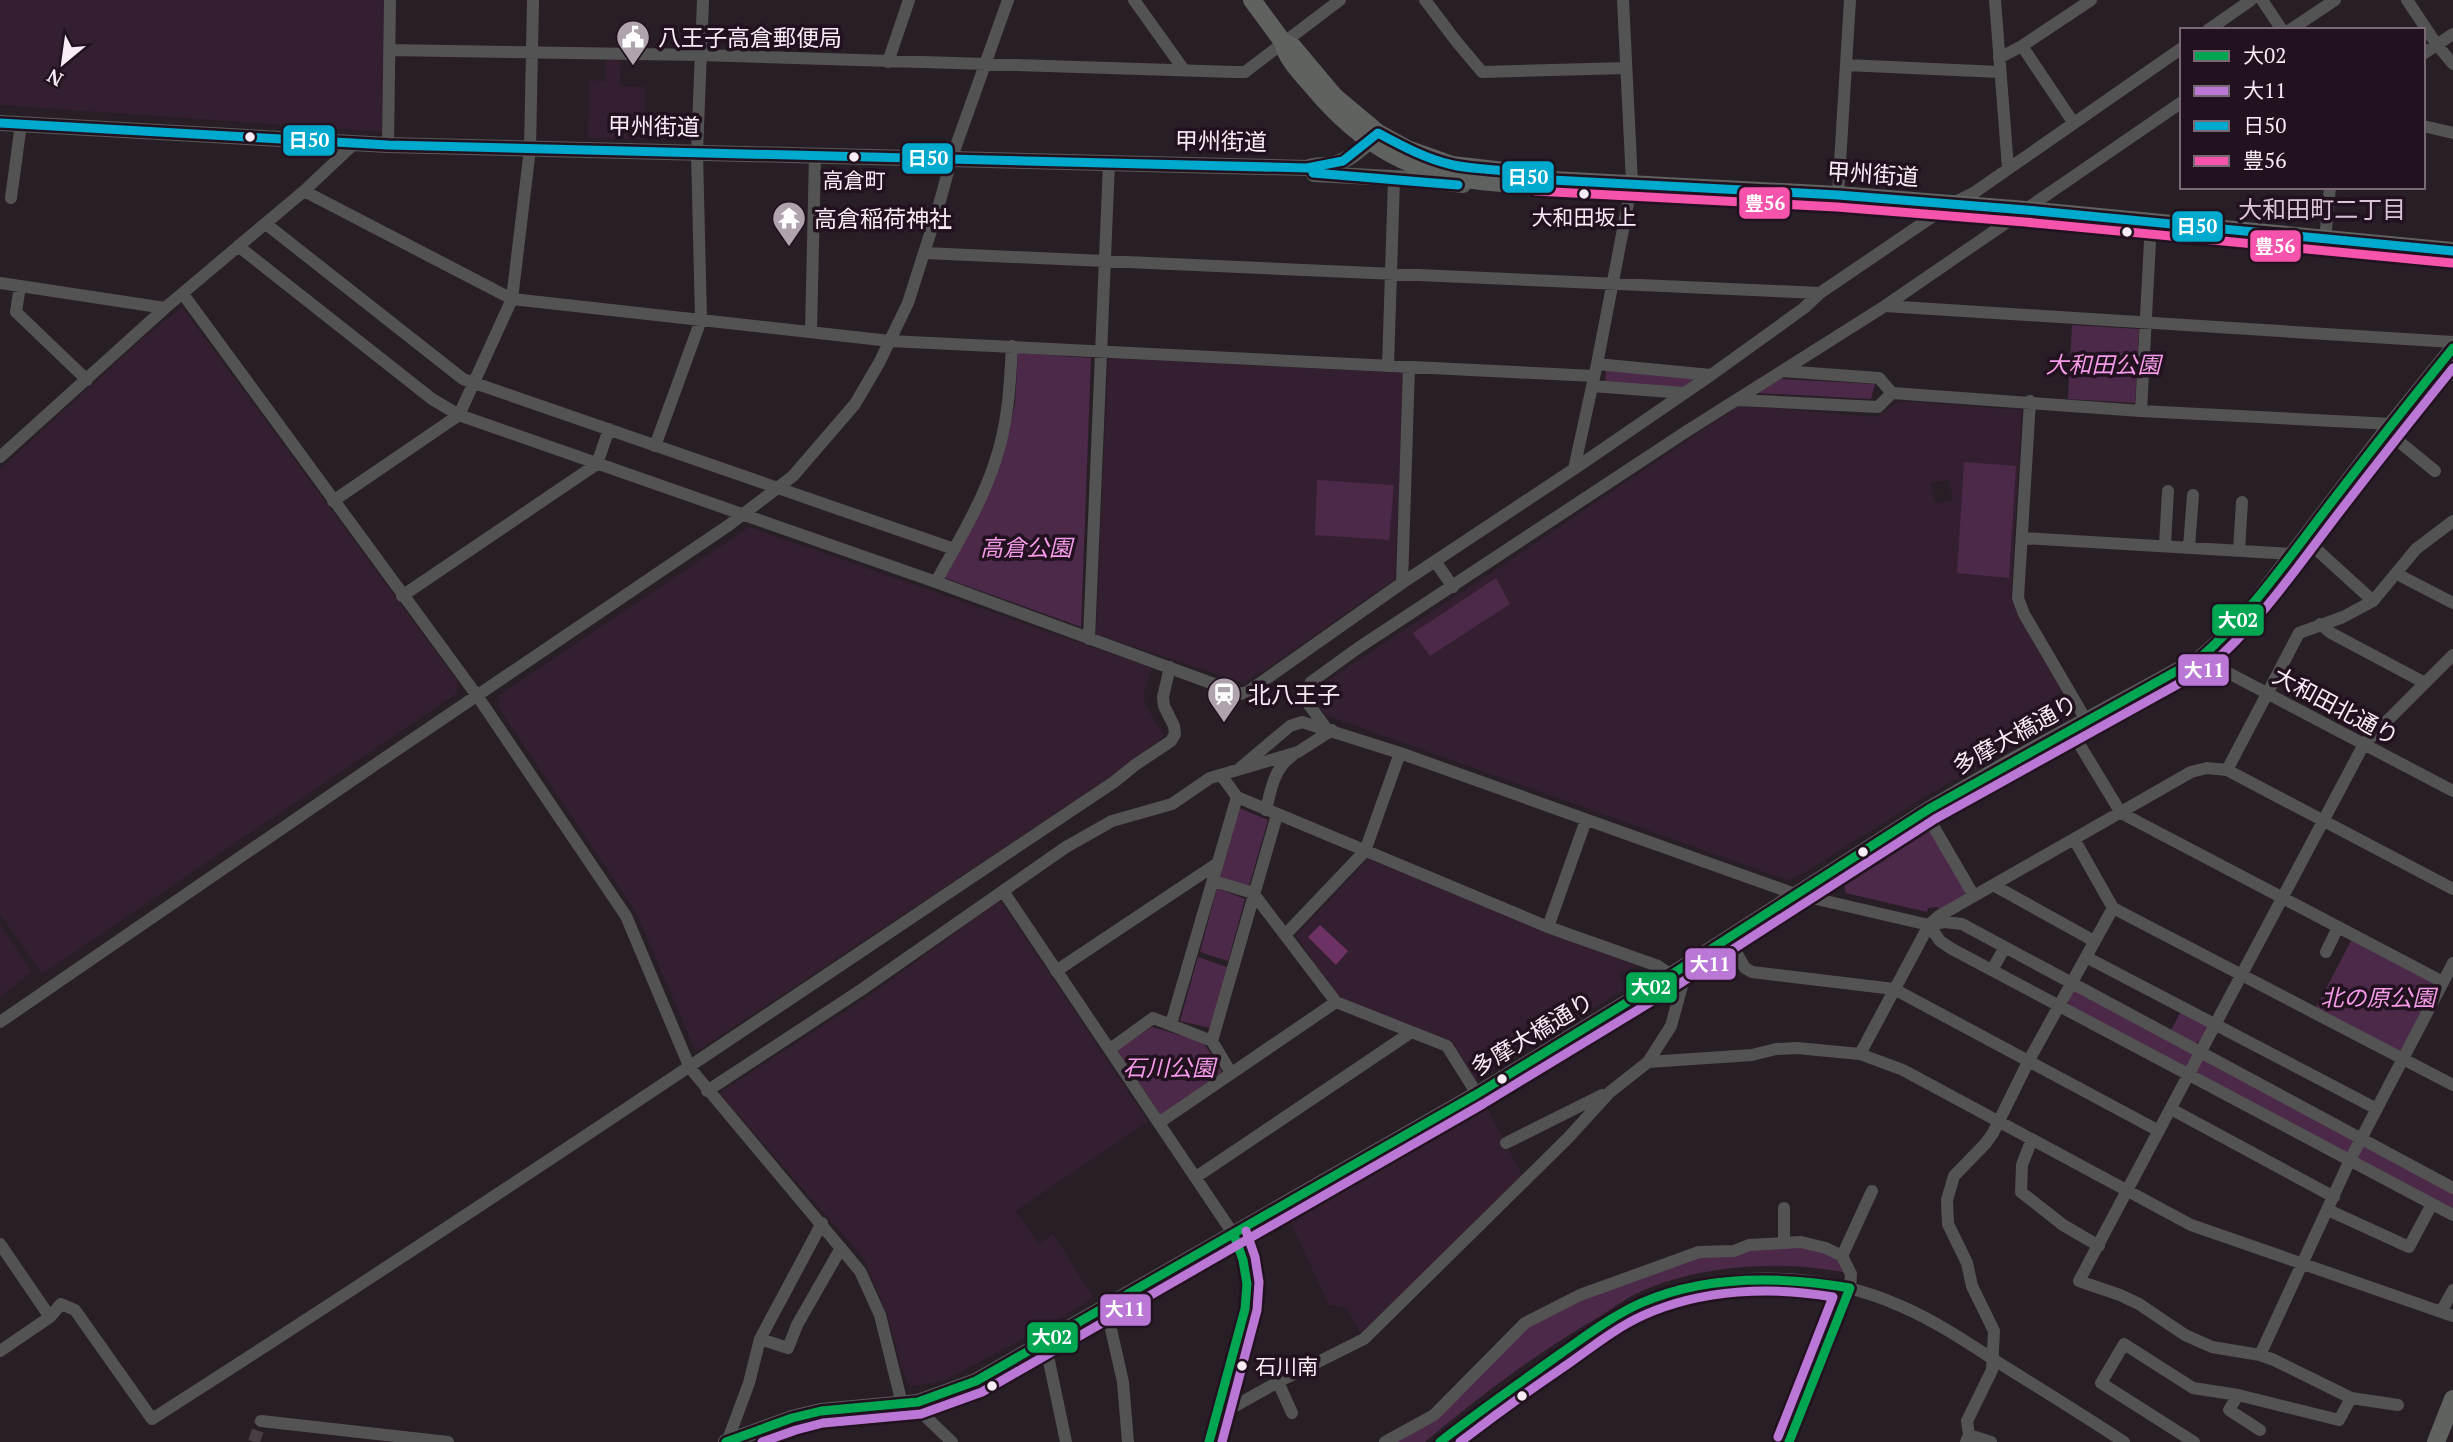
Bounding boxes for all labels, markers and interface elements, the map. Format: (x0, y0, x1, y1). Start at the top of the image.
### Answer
public building icon: 八王子高倉郵便局 (614, 18, 652, 67)
place label: 八王子高倉郵便局 (658, 22, 842, 53)
north arrow (28, 28, 98, 98)
legend (2180, 28, 2425, 189)
text: 大02 (2243, 41, 2286, 69)
text: N (42, 64, 67, 93)
text: 大11 (2243, 76, 2286, 104)
street label: 甲州街道 (608, 110, 700, 142)
text: 日50 (2243, 111, 2286, 139)
line badge: 日50 (282, 124, 336, 157)
street label: 甲州街道 (1175, 125, 1267, 157)
text: 日50 (289, 127, 329, 152)
unlabelled marker (243, 130, 257, 144)
line badge: 日50 (901, 142, 954, 175)
text: 日50 (908, 145, 948, 170)
text: 豊56 (2243, 146, 2286, 174)
marker: 高倉町 (847, 150, 861, 164)
street label: 甲州街道 (1826, 155, 1920, 193)
line badge: 日50 (1501, 160, 1555, 194)
text: 日50 (1508, 164, 1548, 189)
place label: 高倉町 (823, 166, 886, 194)
line badge: 豊56 (1738, 186, 1791, 220)
marker: 大和田坂上 (1577, 187, 1591, 201)
text: 豊56 (1745, 190, 1785, 215)
district label: 大和田町二丁目 (2238, 193, 2406, 225)
temple icon: 高倉稲荷神社 (770, 199, 808, 248)
place label: 高倉稲荷神社 (814, 203, 952, 234)
place label: 大和田坂上 (1532, 203, 1637, 231)
line badge: 日50 (2171, 210, 2224, 243)
text: 日50 (2177, 213, 2217, 238)
unlabelled marker (2120, 225, 2134, 239)
line badge: 豊56 (2249, 229, 2302, 263)
text: 豊56 (2255, 233, 2295, 258)
park label: 大和田公園 (2046, 349, 2164, 380)
park label: 高倉公園 (980, 532, 1075, 563)
line badge: 大02 (2211, 603, 2265, 637)
text: 大02 (2218, 607, 2258, 632)
line badge: 大11 (2177, 653, 2230, 687)
text: 大11 (2184, 657, 2224, 682)
street label: 大和田北通り (2268, 660, 2404, 752)
station icon: 北八王子 (1205, 675, 1243, 724)
place label: 北八王子 (1248, 679, 1340, 710)
street label: 多摩大橋通り (1947, 687, 2083, 781)
unlabelled marker (1856, 845, 1870, 859)
line badge: 大11 (1684, 947, 1737, 981)
text: 大11 (1690, 951, 1730, 976)
line badge: 大02 (1625, 971, 1678, 1004)
text: 大02 (1631, 974, 1671, 999)
park label: 北の原公園 (2321, 982, 2439, 1013)
street label: 多摩大橋通り (1465, 985, 1599, 1083)
park label: 石川公園 (1123, 1052, 1218, 1083)
unlabelled marker (1495, 1072, 1509, 1086)
line badge: 大11 (1099, 1293, 1152, 1327)
text: 大11 (1105, 1296, 1145, 1321)
line badge: 大02 (1026, 1321, 1079, 1354)
text: 大02 (1032, 1324, 1072, 1349)
place label: 石川南 (1255, 1352, 1318, 1380)
marker: 石川南 (1235, 1359, 1249, 1373)
unlabelled marker (985, 1379, 999, 1393)
unlabelled marker (1515, 1389, 1529, 1403)

